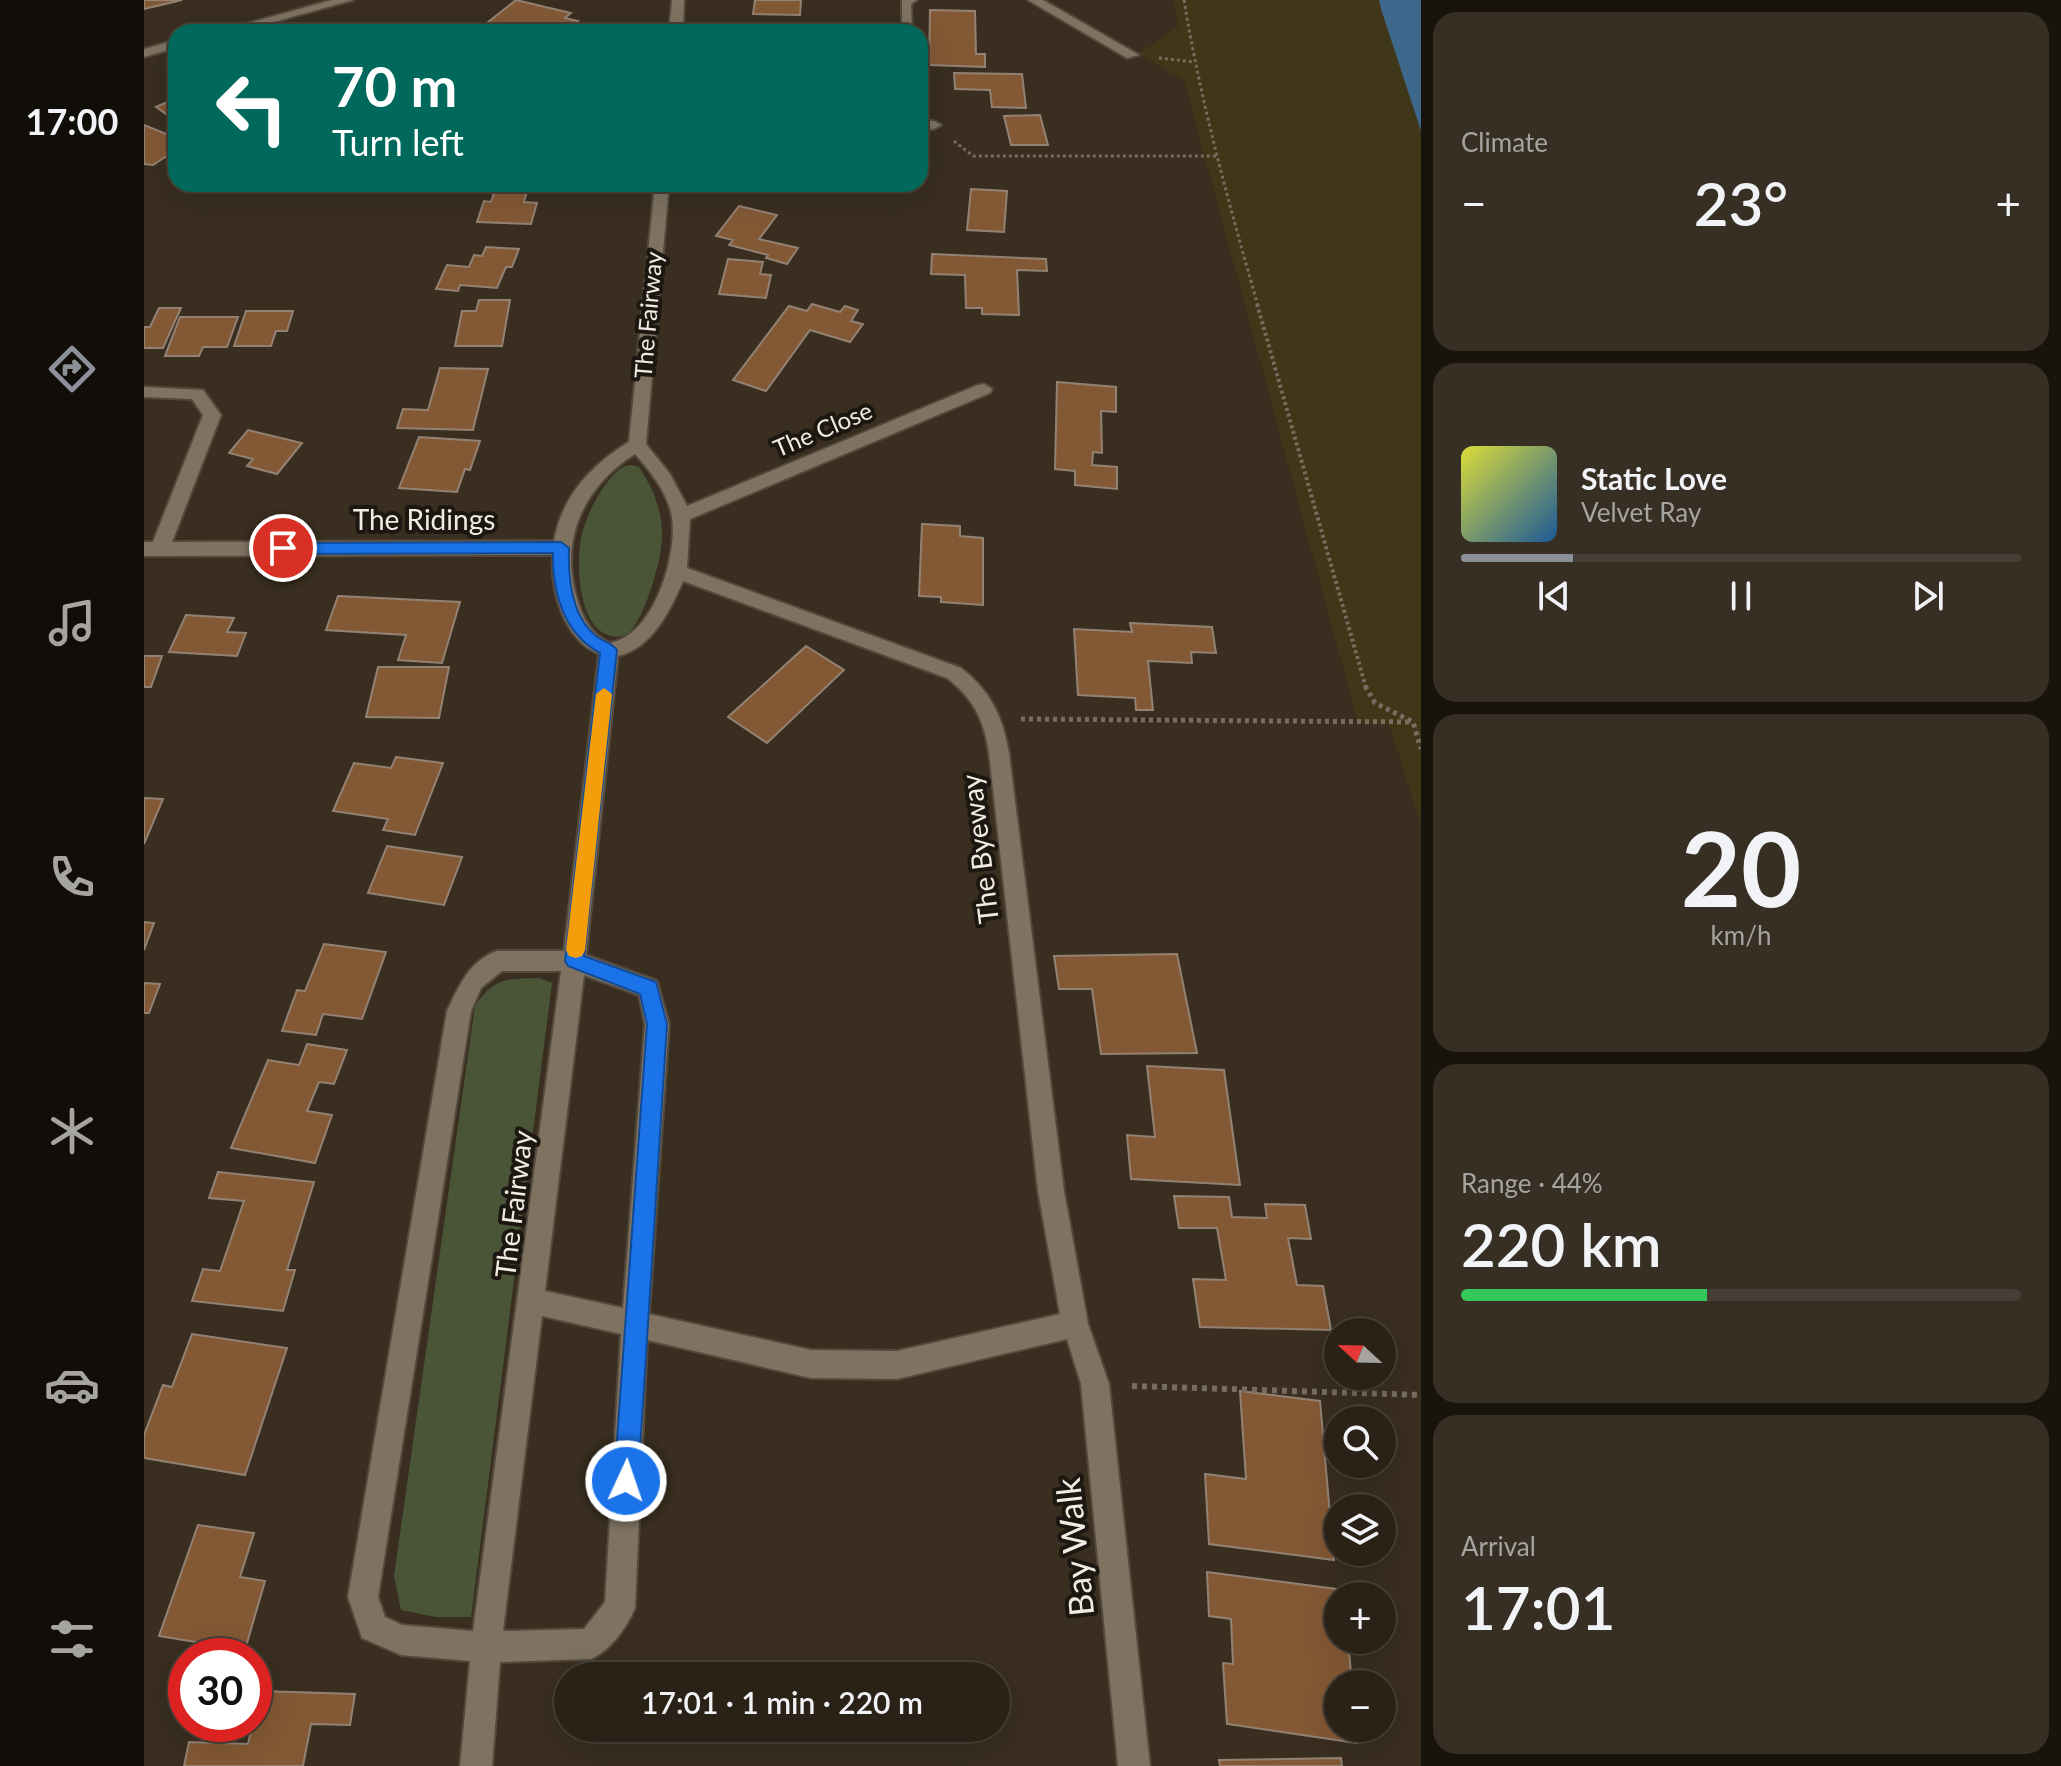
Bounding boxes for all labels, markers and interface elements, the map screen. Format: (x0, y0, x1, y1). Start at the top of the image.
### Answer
text: 70 m (332, 52, 457, 119)
icon: left (200, 56, 304, 160)
text: 17:00 (26, 99, 118, 143)
text: Turn left (332, 120, 464, 164)
text: Climate (1461, 126, 1548, 158)
text: 23° (1694, 167, 1788, 239)
text: − (1461, 177, 1487, 229)
text: + (1995, 177, 2021, 229)
street label: The Fairway (628, 250, 668, 379)
icon: directions (44, 341, 100, 397)
street label: The Close (769, 395, 876, 462)
text: Static Love (1581, 460, 1727, 496)
text: Velvet Ray (1581, 496, 1701, 528)
street label: The Ridings (353, 502, 495, 536)
pin (249, 514, 317, 582)
icon: arrive (261, 526, 305, 570)
icon: previous (1532, 574, 1576, 618)
icon: pause (1719, 574, 1763, 618)
icon: next (1906, 574, 1950, 618)
icon: music (44, 595, 100, 651)
street label: The Byeway (953, 772, 1005, 926)
text: 20 (1681, 804, 1801, 929)
icon: phone (44, 849, 100, 905)
text: km/h (1711, 919, 1771, 951)
icon: climate (44, 1103, 100, 1159)
street label: The Fairway (487, 1128, 539, 1280)
text: Range · 44% (1461, 1167, 1603, 1199)
text: 220 km (1461, 1208, 1662, 1280)
north arrow (1324, 1318, 1396, 1390)
map controls (1324, 1318, 1396, 1742)
icon: car (44, 1357, 100, 1413)
button: search (1324, 1406, 1396, 1478)
position arrow (584, 1439, 668, 1523)
street label: Bay Walk (1046, 1475, 1101, 1618)
button: layers (1324, 1494, 1396, 1566)
text: Arrival (1461, 1530, 1536, 1562)
text: 17:01 (1461, 1571, 1615, 1643)
button: + (1324, 1582, 1396, 1654)
icon: filters (44, 1611, 100, 1667)
speed limit sign: 30 (168, 1638, 272, 1742)
button: − (1324, 1670, 1396, 1742)
text: 17:01 · 1 min · 220 m (641, 1684, 923, 1720)

